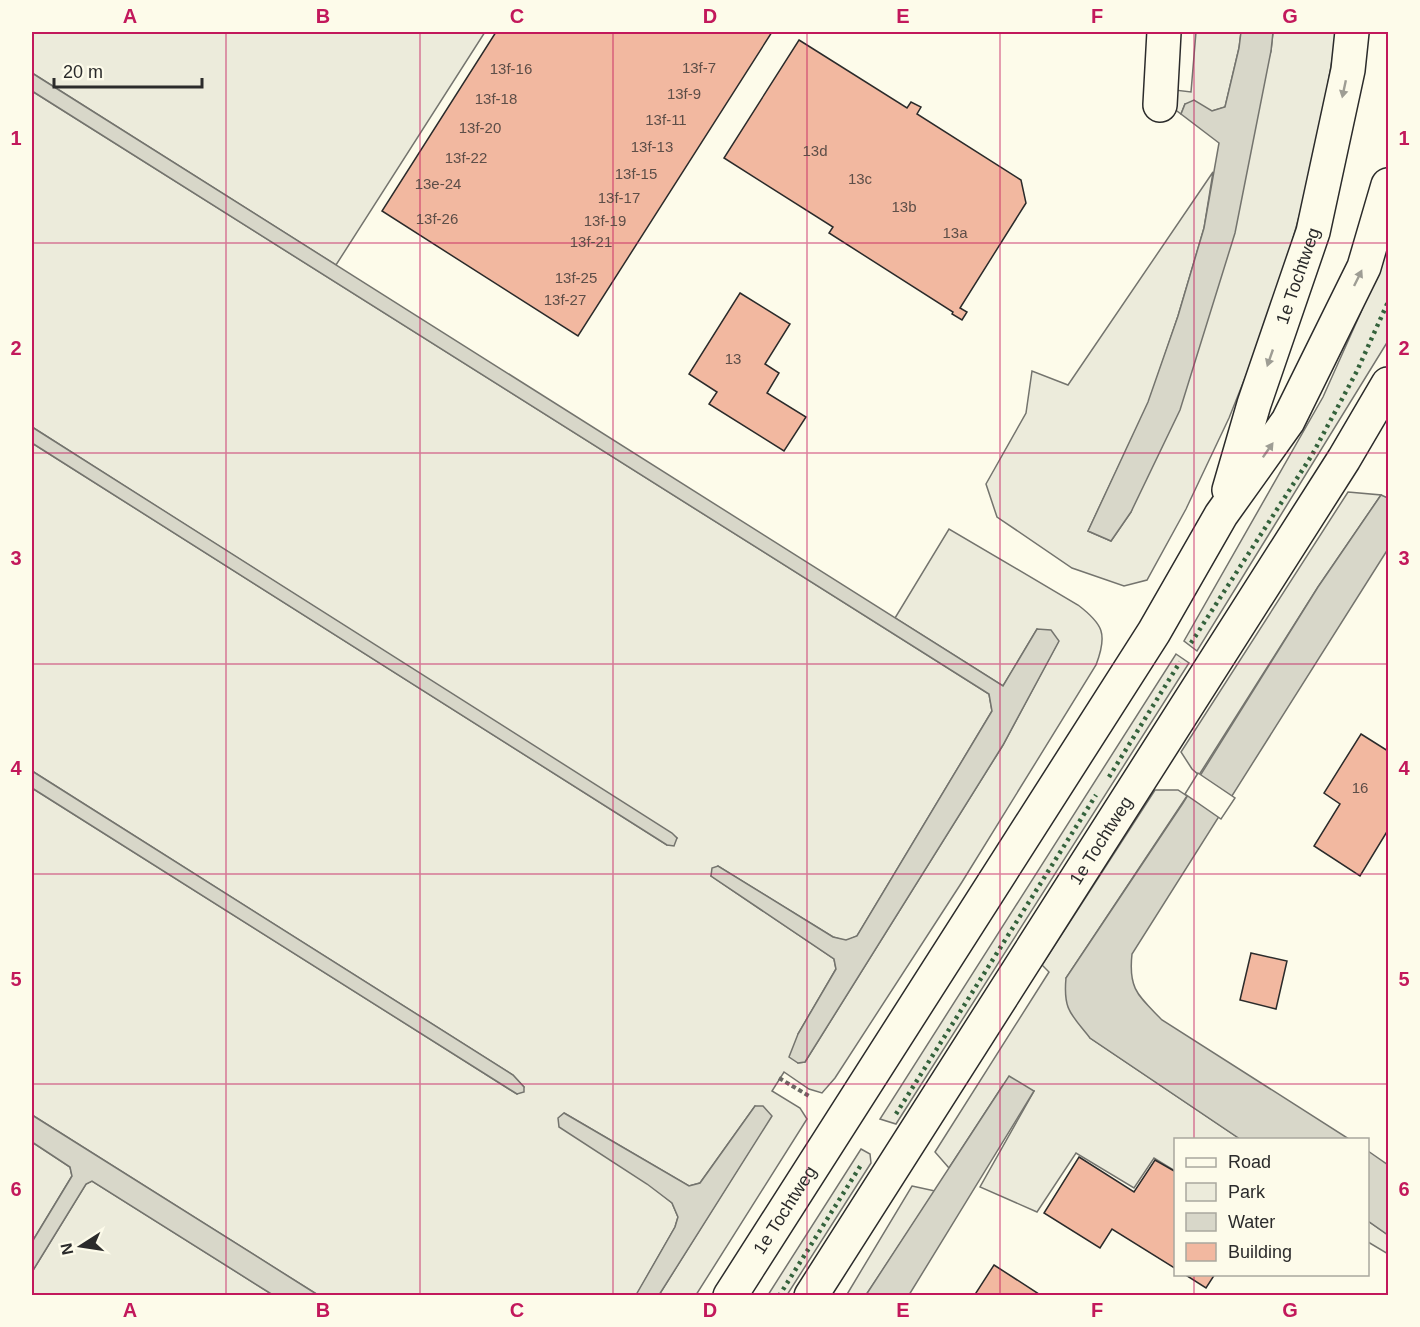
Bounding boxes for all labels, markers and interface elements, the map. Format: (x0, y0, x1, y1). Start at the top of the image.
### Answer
text: A (123, 5, 137, 27)
text: B (316, 5, 330, 27)
text: C (510, 5, 524, 27)
text: D (703, 5, 717, 27)
text: E (896, 5, 910, 27)
text: F (1091, 5, 1103, 27)
text: G (1282, 5, 1298, 27)
scale bar (54, 51, 202, 89)
house number: 13f-7 (682, 59, 716, 76)
house number: 13f-16 (490, 60, 532, 77)
text: 20 m (63, 62, 103, 82)
one-way arrow (1338, 80, 1348, 99)
house number: 13f-9 (667, 85, 701, 102)
house number: 13f-18 (475, 90, 517, 107)
house number: 13f-11 (645, 111, 687, 128)
house number: 13f-20 (459, 119, 501, 136)
text: 1 (10, 127, 22, 149)
text: 1 (1398, 127, 1410, 149)
house number: 13f-13 (631, 138, 673, 155)
house number: 13d (802, 142, 828, 159)
house number: 13f-22 (445, 149, 487, 166)
house number: 13f-15 (615, 165, 657, 182)
house number: 13c (848, 170, 873, 187)
house number: 13e-24 (415, 175, 461, 192)
house number: 13f-17 (598, 189, 640, 206)
house number: 13b (891, 198, 917, 215)
house number: 13f-26 (416, 210, 458, 227)
house number: 13f-19 (584, 212, 626, 229)
house number: 13a (942, 224, 968, 241)
street label: 1e Tochtweg (1272, 225, 1324, 327)
house number: 13f-21 (570, 233, 612, 250)
house number: 13f-25 (555, 269, 597, 286)
one-way arrow (1354, 270, 1363, 287)
house number: 13f-27 (544, 291, 586, 308)
text: 2 (10, 337, 22, 359)
text: 2 (1398, 337, 1410, 359)
one-way arrow (1264, 349, 1274, 367)
house number: 13 (725, 350, 741, 367)
one-way arrow (1261, 443, 1273, 458)
text: 3 (10, 547, 22, 569)
text: 3 (1398, 547, 1410, 569)
text: 4 (10, 757, 22, 779)
text: 4 (1398, 757, 1410, 779)
house number: 16 (1352, 779, 1368, 796)
street label: 1e Tochtweg (1066, 793, 1137, 888)
text: 5 (10, 968, 22, 990)
text: 5 (1398, 968, 1410, 990)
legend (1174, 1138, 1369, 1276)
text: Road (1228, 1152, 1271, 1172)
street label: 1e Tochtweg (749, 1162, 820, 1258)
text: 6 (10, 1178, 22, 1200)
text: 6 (1398, 1178, 1410, 1200)
text: Park (1228, 1182, 1266, 1202)
text: Water (1228, 1212, 1275, 1232)
north arrow (51, 1216, 111, 1276)
text: N (57, 1242, 76, 1256)
text: Building (1228, 1242, 1292, 1262)
text: A (123, 1299, 137, 1321)
text: B (316, 1299, 330, 1321)
text: C (510, 1299, 524, 1321)
text: D (703, 1299, 717, 1321)
text: E (896, 1299, 910, 1321)
text: F (1091, 1299, 1103, 1321)
text: G (1282, 1299, 1298, 1321)

